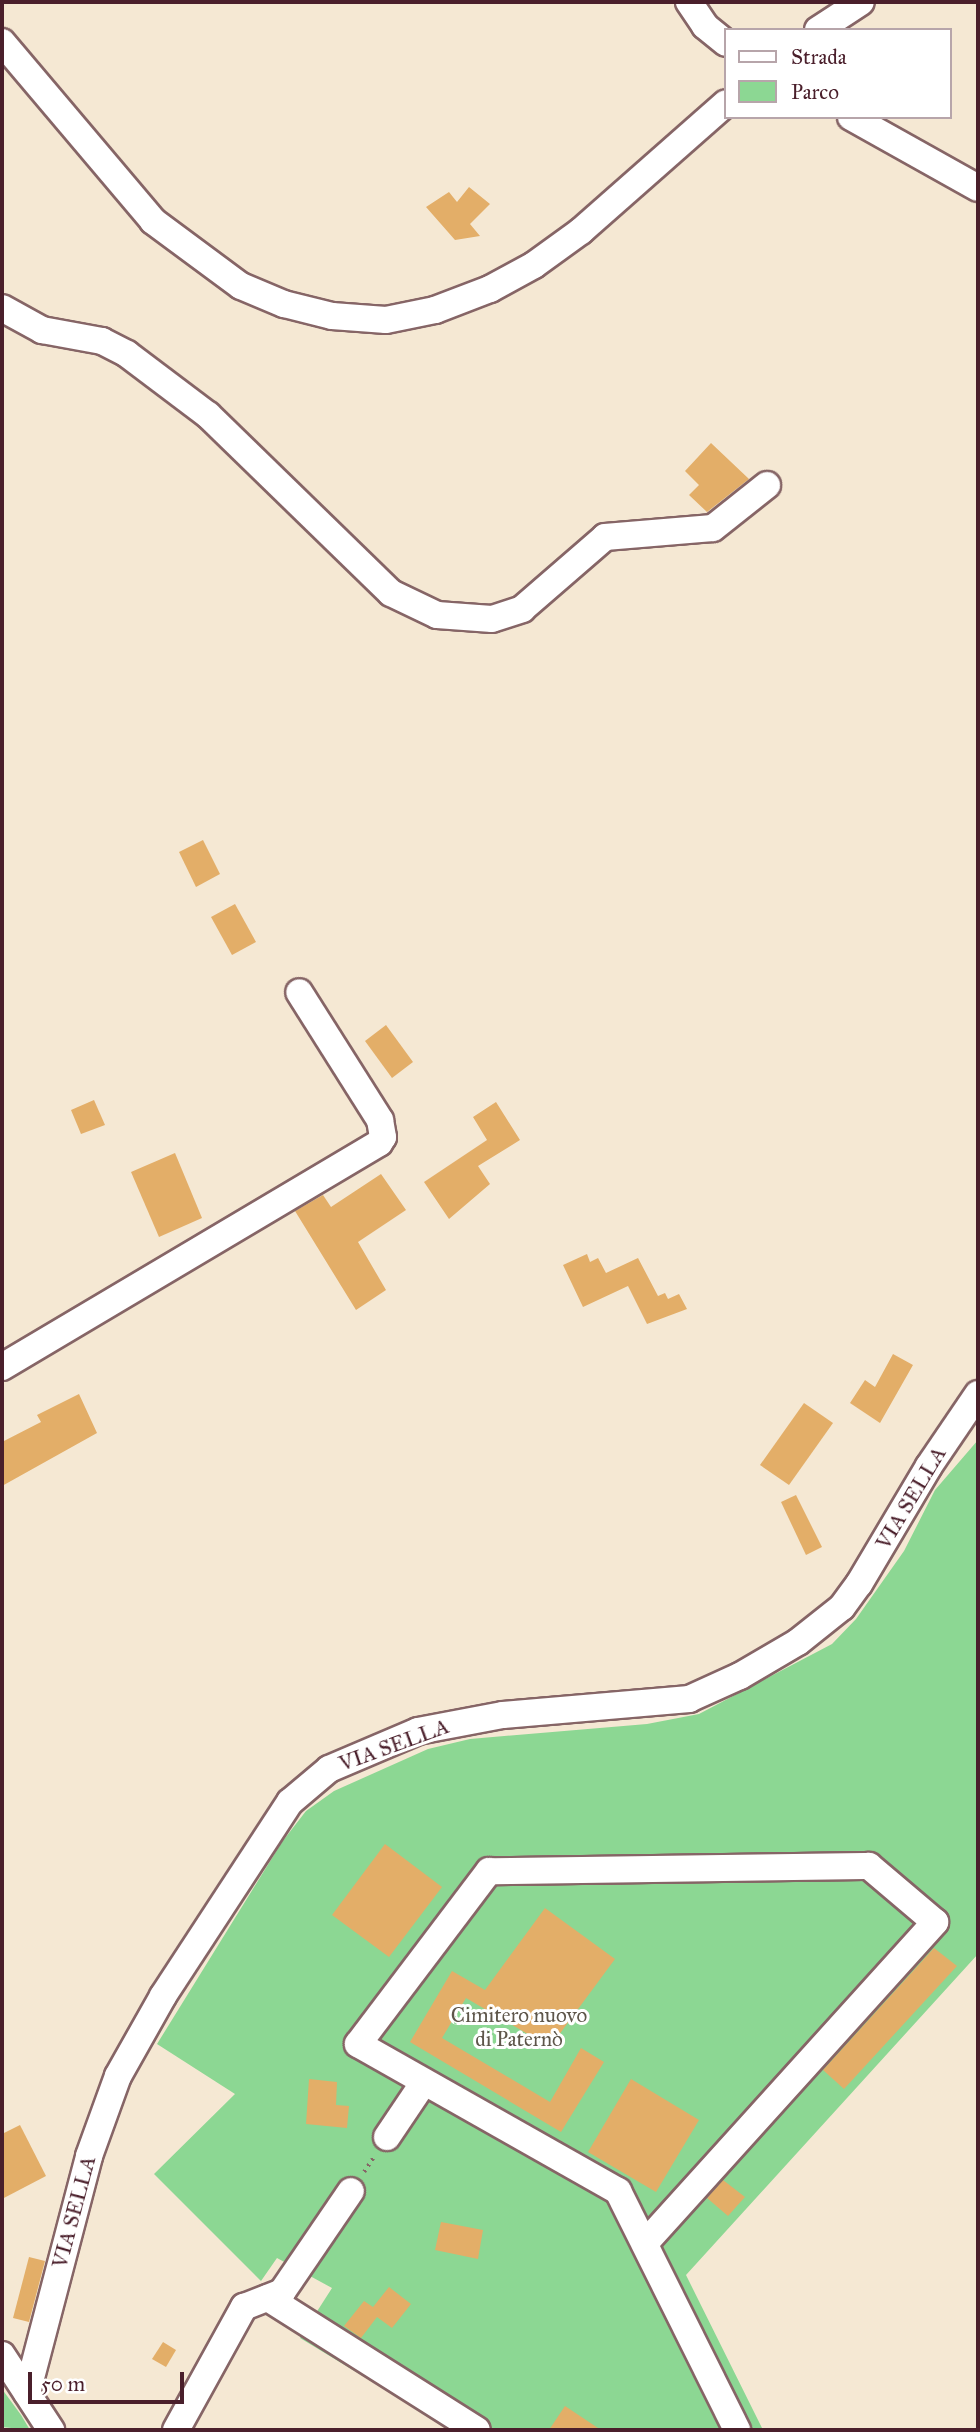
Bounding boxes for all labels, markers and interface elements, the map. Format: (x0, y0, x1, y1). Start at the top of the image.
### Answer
legend (724, 28, 952, 119)
text: Strada (791, 44, 847, 70)
text: Parco (791, 79, 839, 105)
street label: VIA SELLA (871, 1442, 951, 1554)
street label: VIA SELLA (336, 1713, 452, 1777)
park label: Cimitero nuovo di Paternò (451, 2002, 587, 2052)
street label: VIA SELLA (47, 2153, 101, 2271)
scale bar (32, 2358, 187, 2402)
text: 50 m (41, 2371, 85, 2397)

